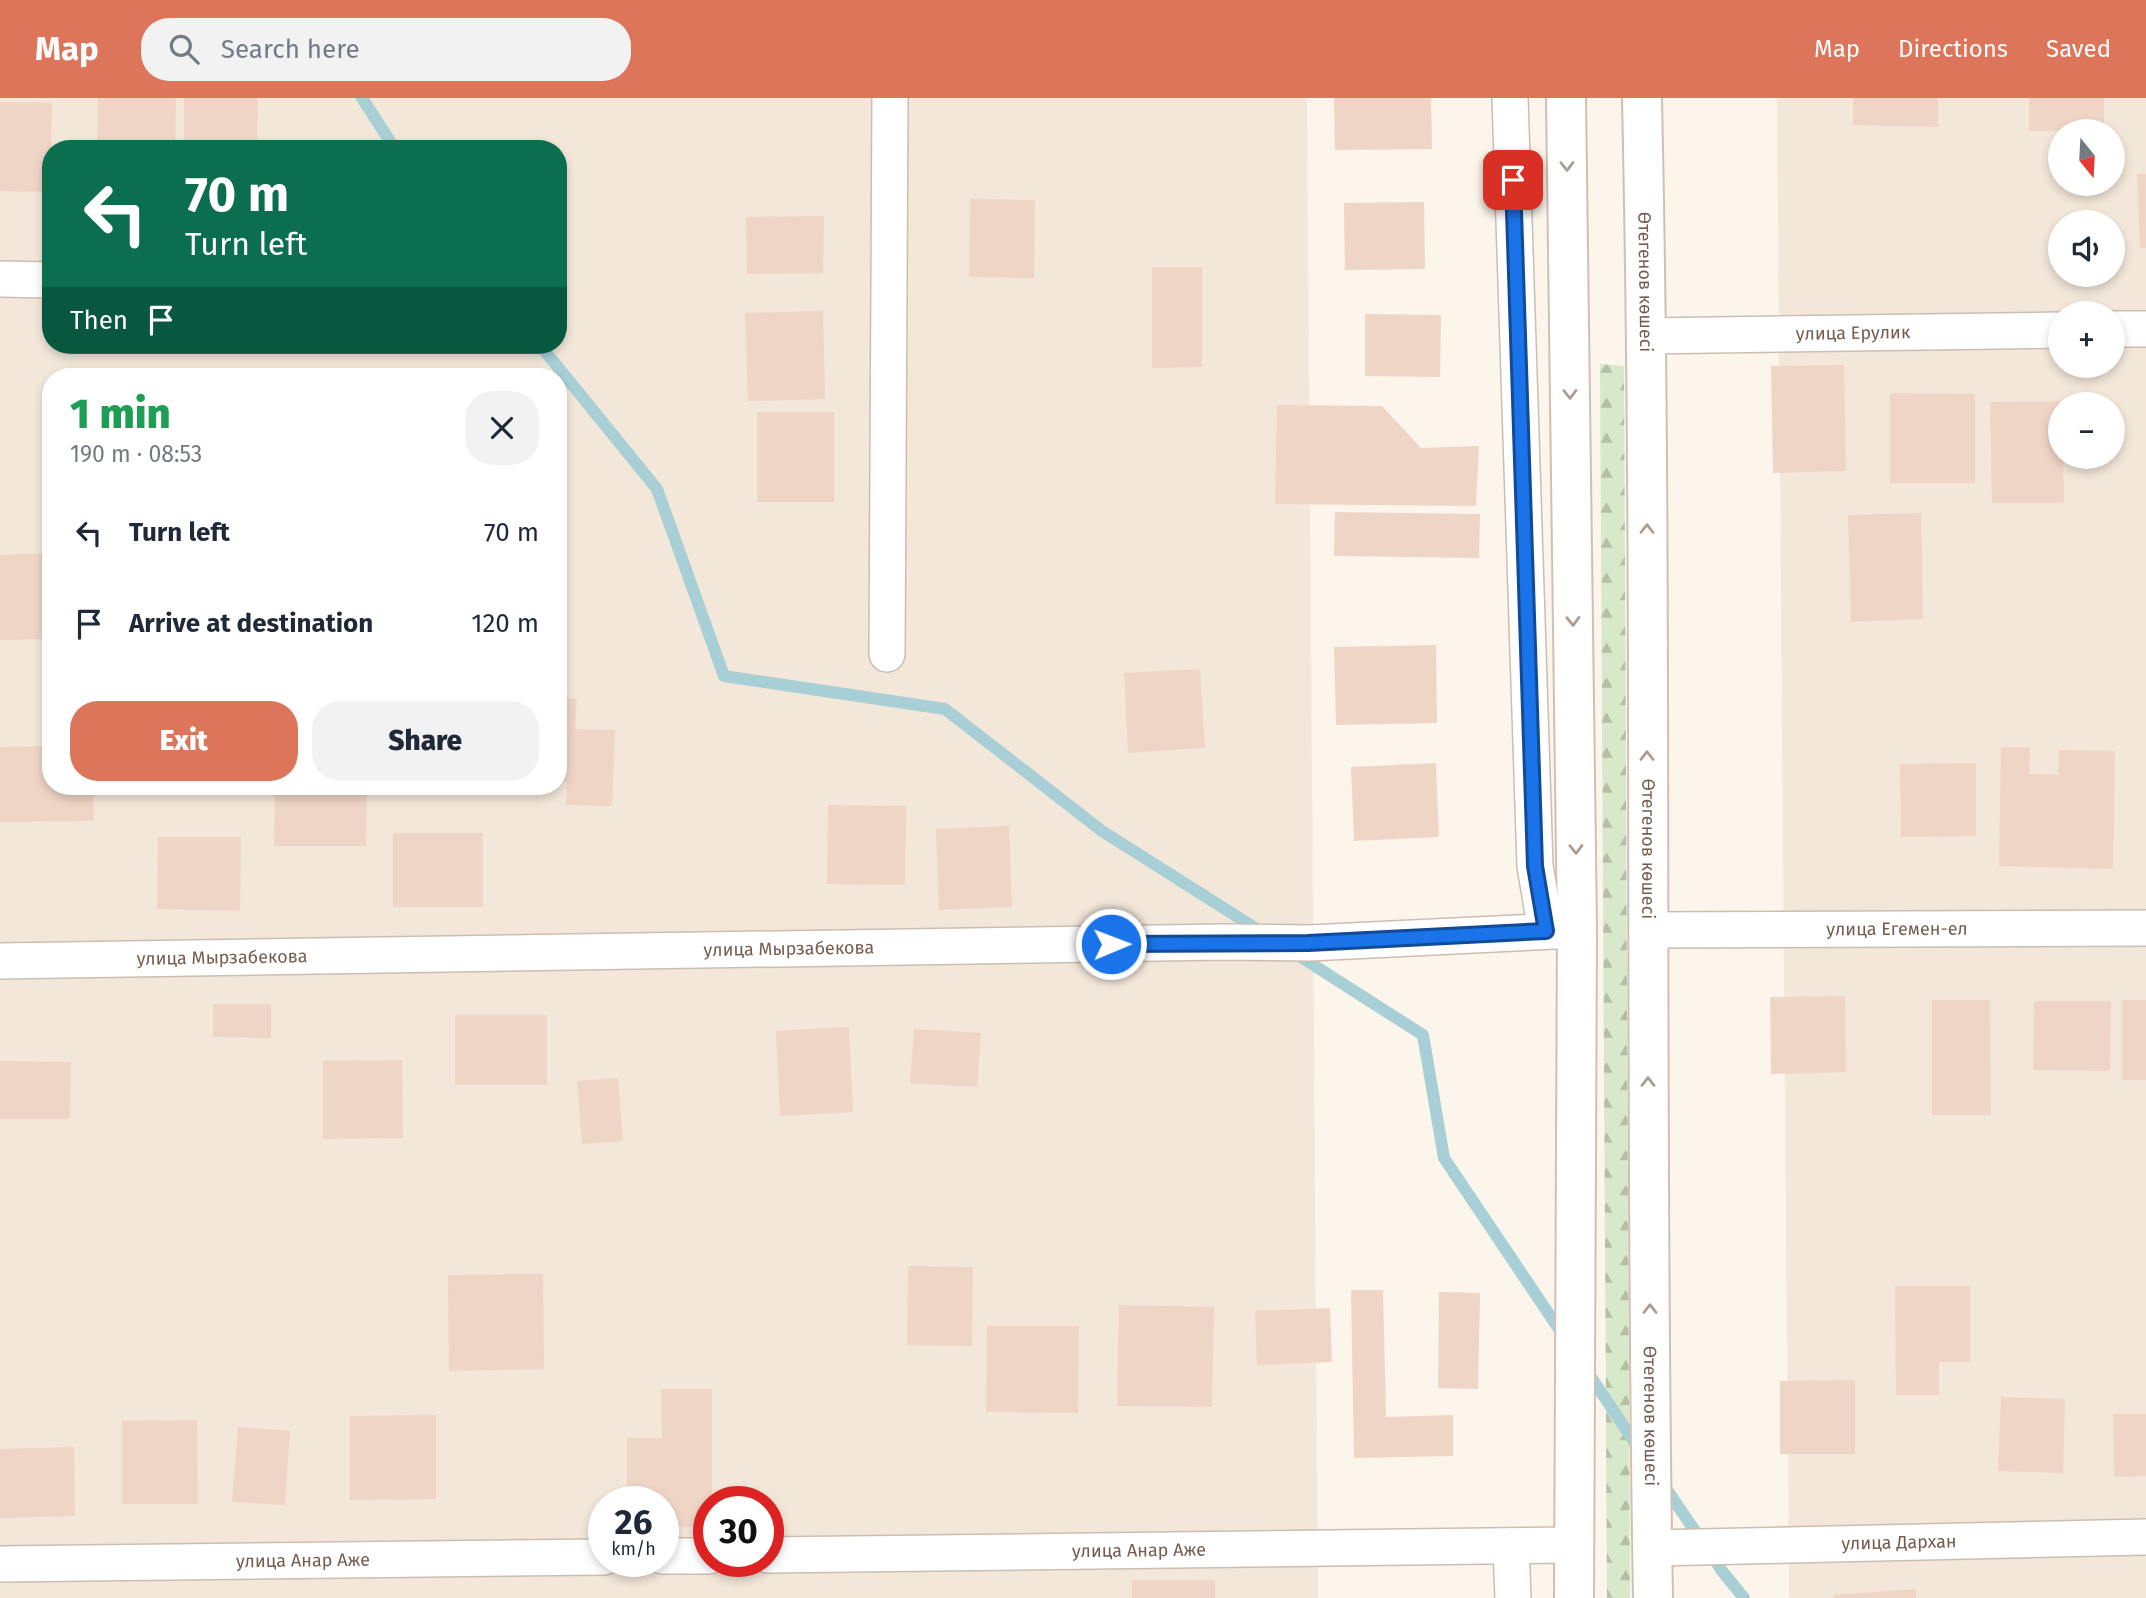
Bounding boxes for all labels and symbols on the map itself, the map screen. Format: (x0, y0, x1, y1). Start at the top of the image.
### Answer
north arrow (2048, 119, 2124, 196)
pin (1483, 150, 1543, 210)
one-way arrow (1559, 161, 1575, 172)
street label: Өтегенов көшесі (1633, 211, 1657, 352)
street label: улица Ерулик (1796, 321, 1911, 345)
one-way arrow (1562, 389, 1578, 399)
one-way arrow (1639, 523, 1655, 534)
one-way arrow (1565, 616, 1580, 627)
one-way arrow (1639, 751, 1655, 761)
street label: Өтегенов көшесі (1637, 779, 1659, 919)
one-way arrow (1568, 843, 1583, 854)
position arrow (1074, 907, 1148, 981)
street label: улица Егемен-ел (1826, 918, 1968, 940)
street label: улица Мырзабекова (703, 936, 874, 961)
street label: улица Мырзабекова (136, 945, 308, 970)
one-way arrow (1641, 1076, 1656, 1087)
one-way arrow (1642, 1304, 1658, 1314)
street label: Өтегенов көшесі (1639, 1346, 1662, 1486)
speed limit sign: 30 (693, 1486, 784, 1577)
street label: улица Дархан (1841, 1530, 1957, 1555)
street label: улица Анар Аже (1072, 1539, 1206, 1562)
street label: улица Анар Аже (236, 1549, 370, 1572)

